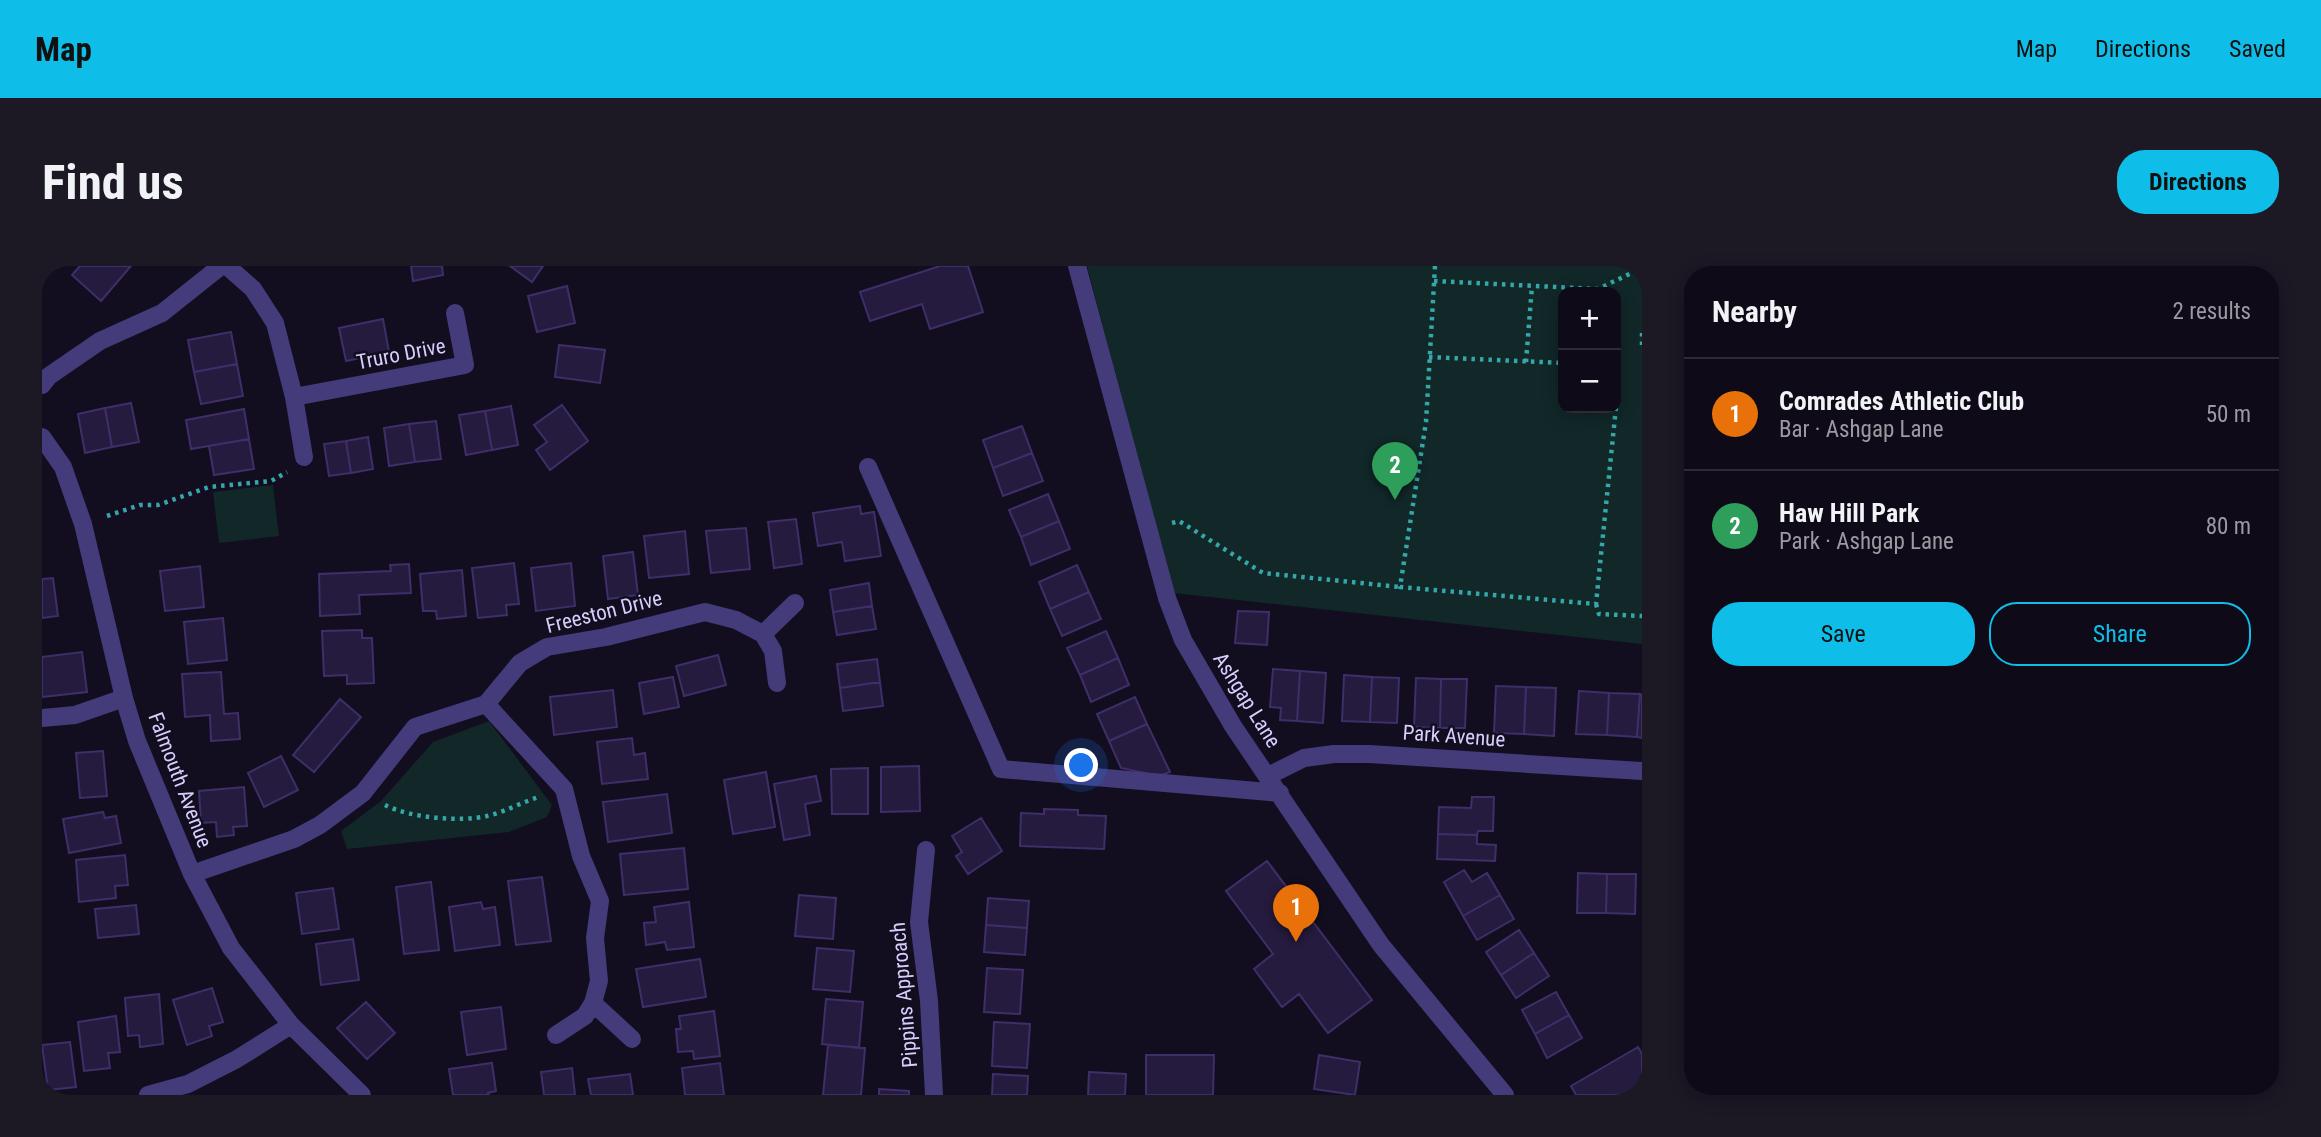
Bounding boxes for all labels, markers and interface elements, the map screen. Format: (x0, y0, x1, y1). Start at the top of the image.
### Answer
text: Map (35, 30, 92, 69)
text: Map (2016, 35, 2057, 63)
text: Directions (2095, 35, 2191, 63)
text: Saved (2229, 35, 2286, 63)
button: Directions (2117, 150, 2279, 214)
text: Find us (42, 154, 184, 211)
map controls (1558, 287, 1621, 413)
button: + (1558, 287, 1621, 350)
text: Nearby (1712, 294, 1797, 329)
text: 2 results (2173, 298, 2251, 325)
street label: Truro Drive (354, 334, 448, 374)
button: − (1558, 350, 1621, 413)
text: Comrades Athletic Club (1779, 386, 2024, 416)
text: 1 (1729, 401, 1741, 428)
text: 50 m (2206, 401, 2251, 428)
text: Bar · Ashgap Lane (1779, 416, 1943, 443)
pin: 2 (1372, 442, 1418, 500)
text: Haw Hill Park (1779, 498, 1919, 528)
text: 2 (1729, 513, 1741, 540)
text: 80 m (2206, 513, 2251, 540)
text: Park · Ashgap Lane (1779, 528, 1954, 555)
street label: Freeston Drive (543, 586, 665, 638)
button: Save (1712, 602, 1975, 666)
button: Share (1989, 602, 2251, 666)
street label: Ashgap Lane (1208, 648, 1286, 752)
street label: Falmouth Avenue (143, 709, 217, 851)
street label: Park Avenue (1402, 720, 1506, 752)
your location (1064, 748, 1098, 782)
pin: 1 (1273, 884, 1319, 942)
street label: Pippins Approach (886, 921, 922, 1069)

